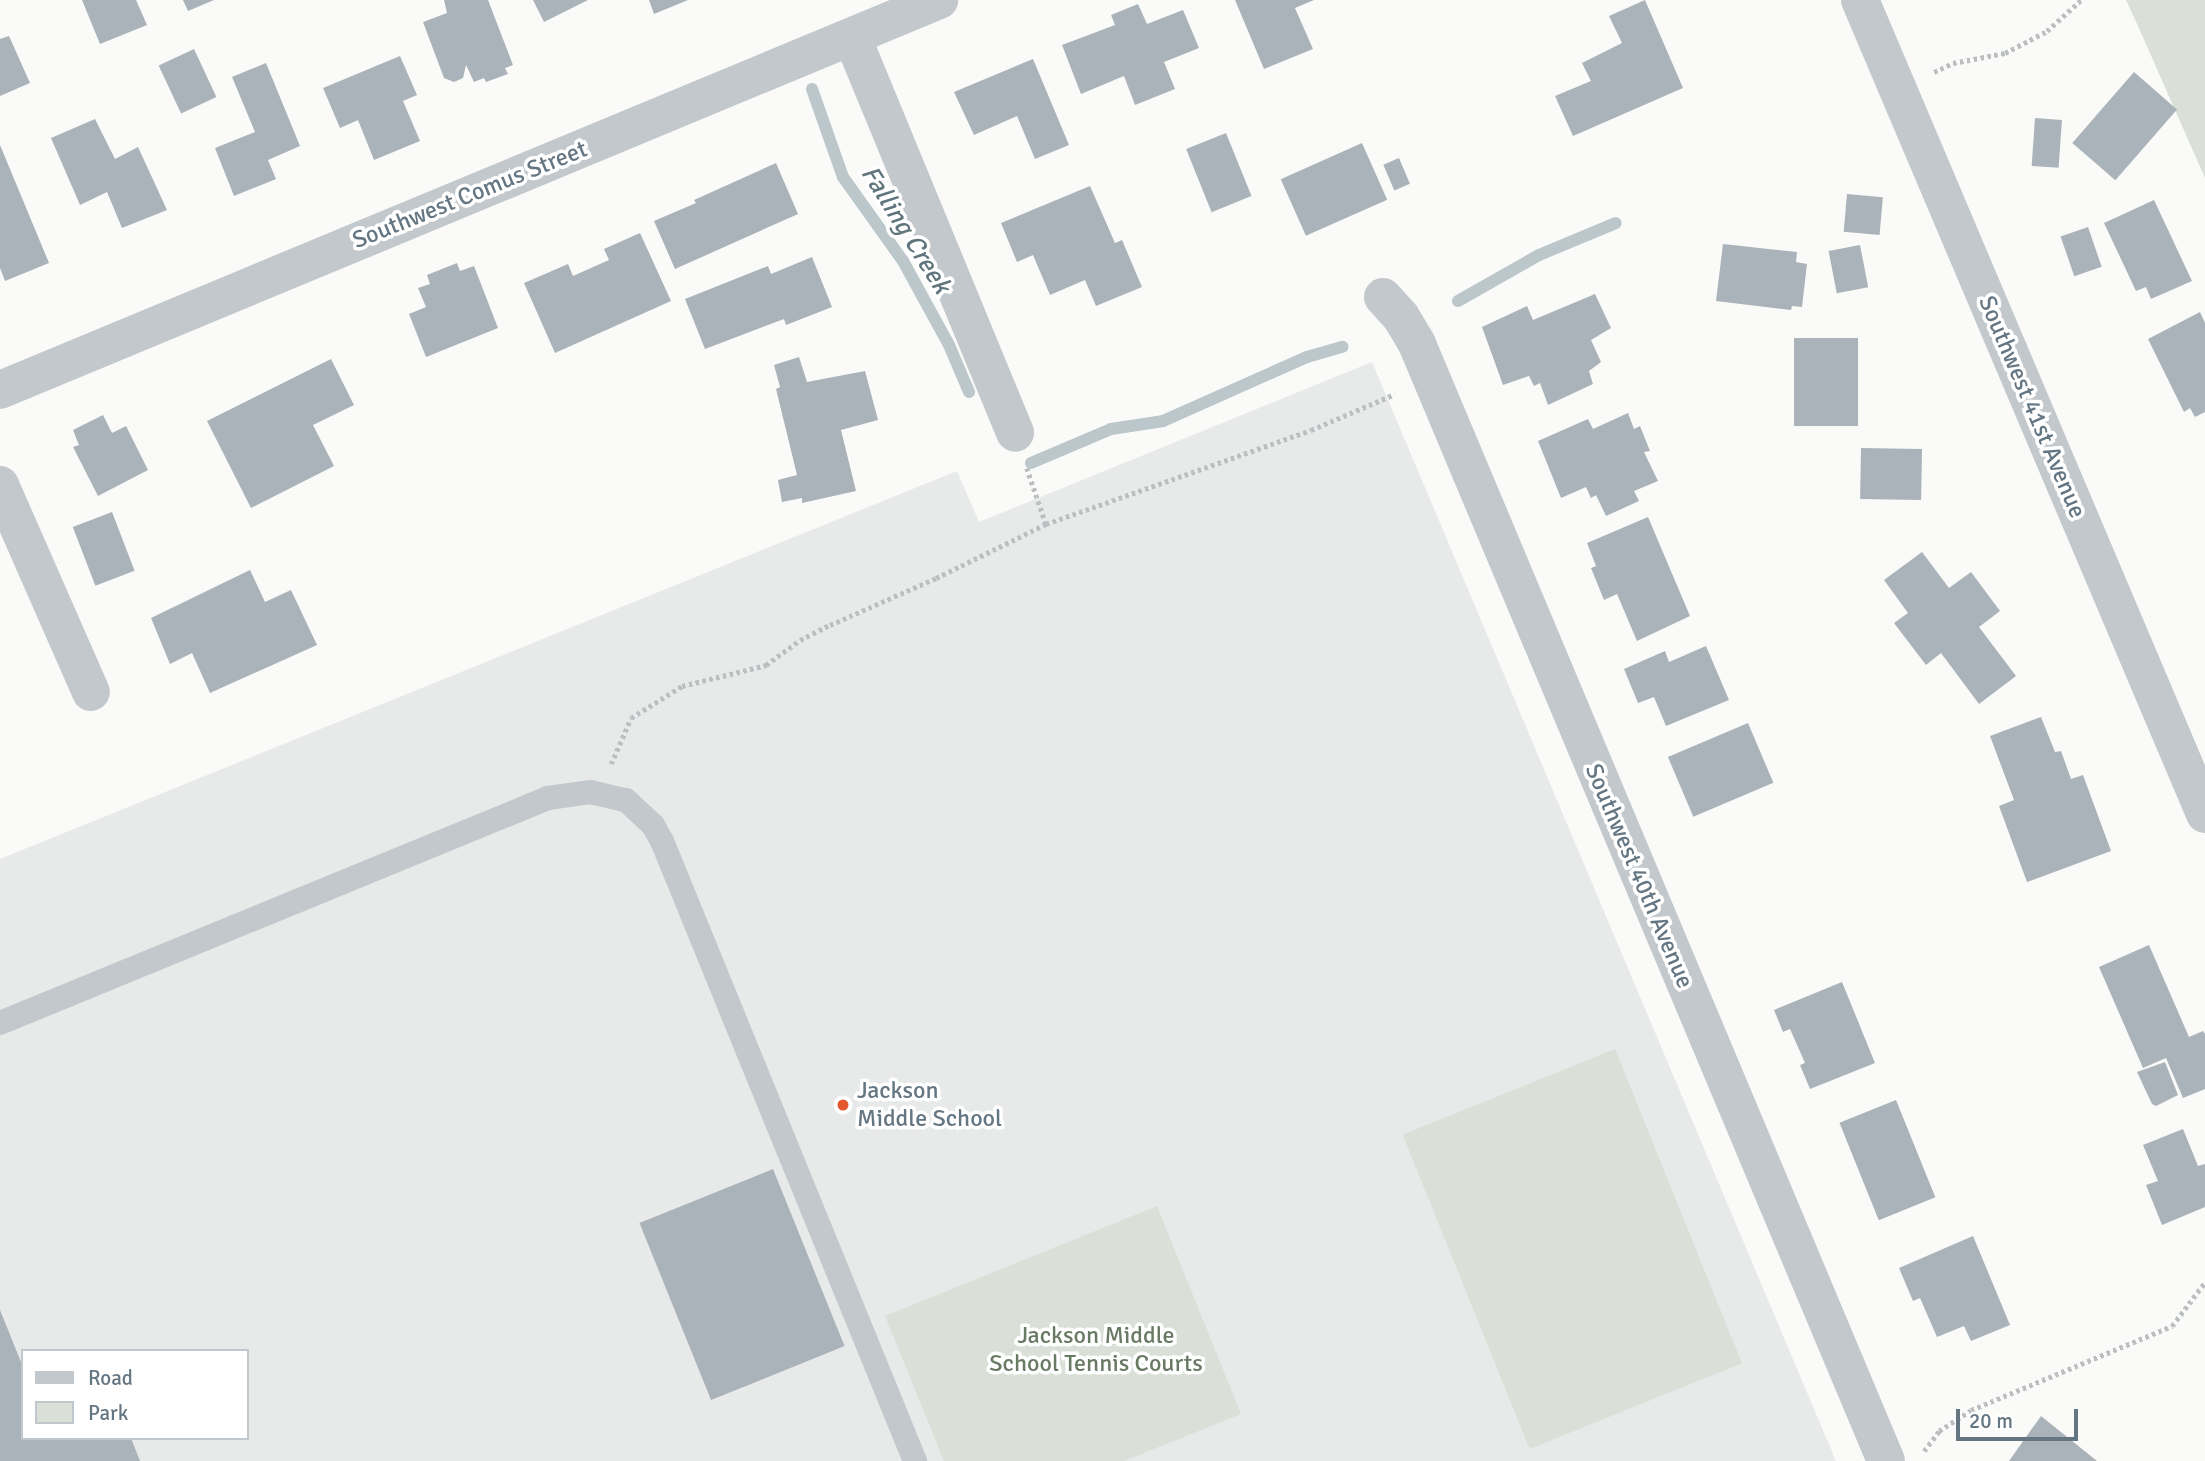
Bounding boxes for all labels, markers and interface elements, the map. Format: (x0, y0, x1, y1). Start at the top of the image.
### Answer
street label: Southwest Comus Street (348, 135, 592, 255)
water label: Falling Creek (853, 160, 957, 300)
street label: Southwest 41st Avenue (1972, 292, 2092, 522)
street label: Southwest 40th Avenue (1579, 759, 1699, 993)
place label: Jackson Middle School (857, 1077, 1002, 1133)
marker: Jackson Middle School (835, 1097, 851, 1113)
park label: Jackson Middle School Tennis Courts (989, 1322, 1203, 1378)
legend (21, 1349, 248, 1440)
text: Road (88, 1365, 133, 1391)
scale bar (1960, 1394, 2082, 1438)
text: Park (88, 1400, 128, 1426)
text: 20 m (1969, 1408, 2013, 1434)

